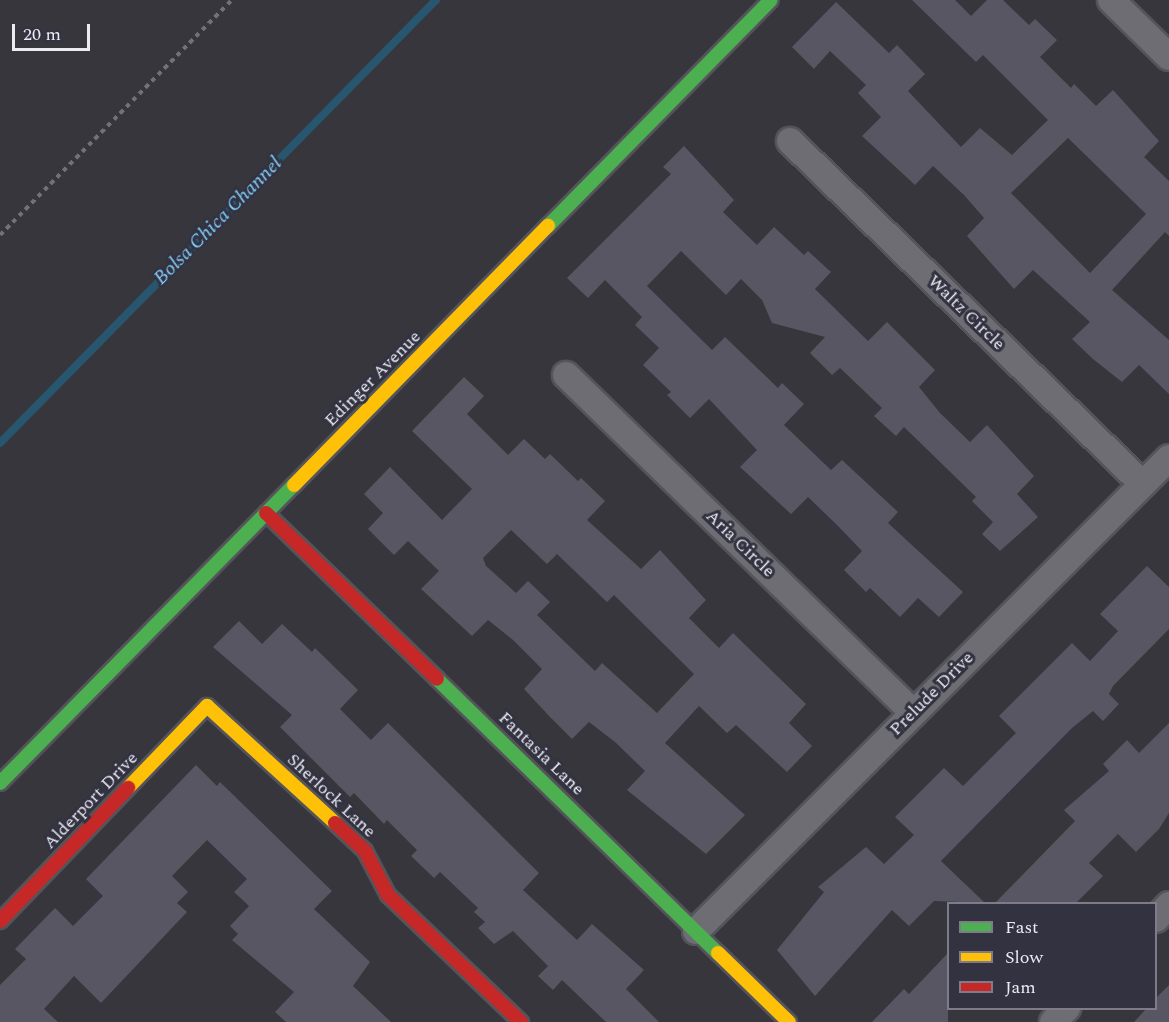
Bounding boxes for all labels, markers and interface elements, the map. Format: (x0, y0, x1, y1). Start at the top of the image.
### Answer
scale bar (15, 12, 93, 50)
text: 20 m (23, 21, 61, 48)
water label: Bolsa Chica Channel (149, 152, 287, 290)
street label: Waltz Circle (923, 271, 1009, 355)
street label: Edinger Avenue (320, 326, 426, 432)
street label: Aria Circle (701, 506, 779, 582)
street label: Prelude Drive (886, 648, 978, 740)
street label: Fantasia Lane (493, 708, 589, 800)
street label: Alderport Drive (39, 748, 143, 854)
street label: Sherlock Lane (282, 749, 380, 843)
legend (947, 902, 1157, 1010)
text: Fast (1005, 914, 1038, 941)
text: Slow (1005, 944, 1043, 971)
text: Jam (1005, 974, 1036, 1001)

